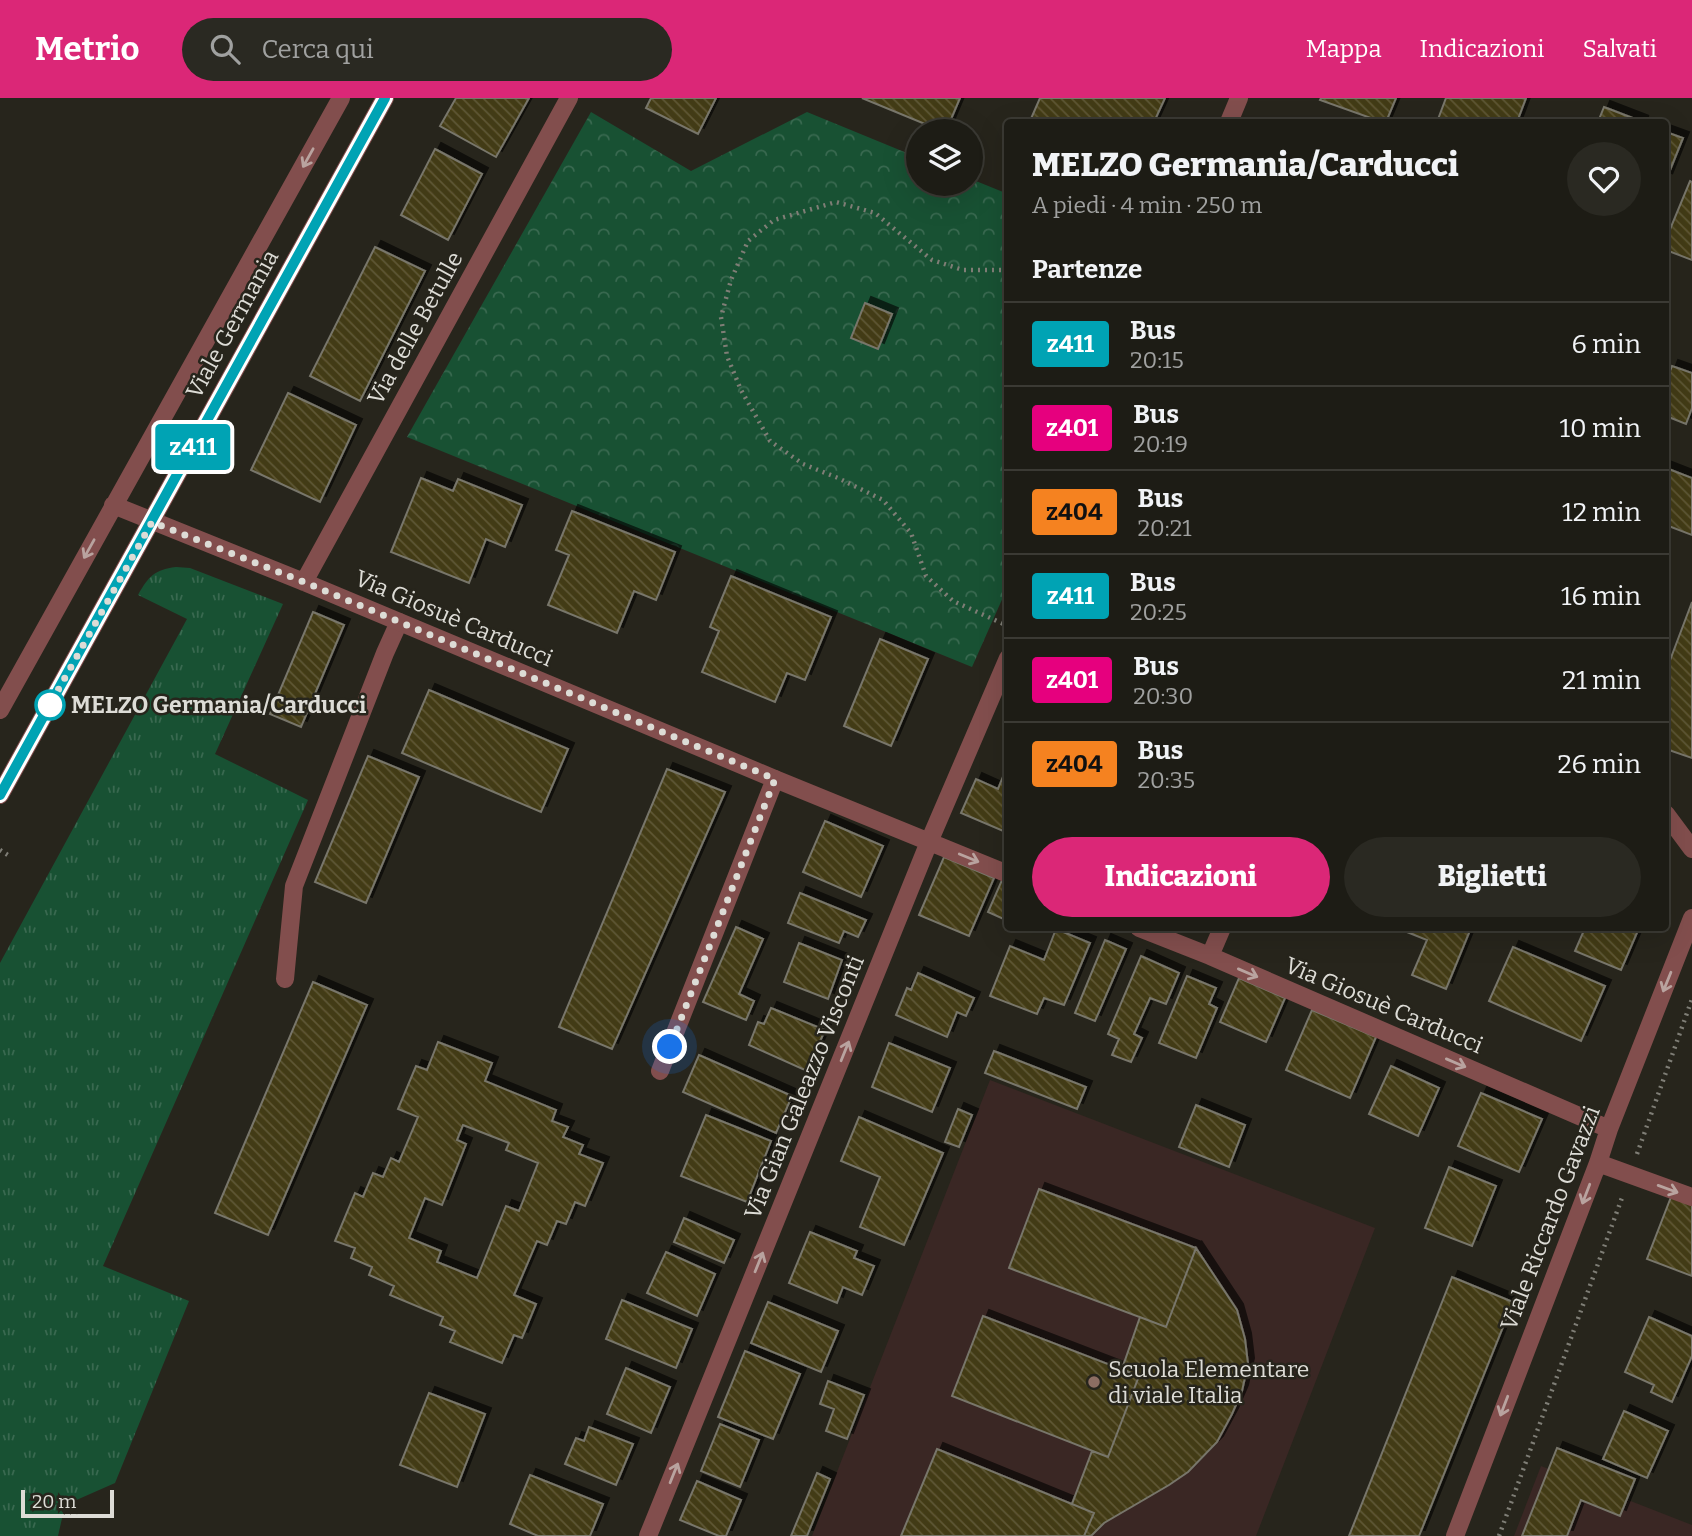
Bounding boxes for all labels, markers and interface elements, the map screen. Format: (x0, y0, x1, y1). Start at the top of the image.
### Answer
search box (182, 18, 672, 81)
text: Metrio (35, 29, 140, 69)
icon: search (206, 30, 244, 68)
text: Cerca qui (262, 34, 374, 65)
text: Mappa (1306, 35, 1382, 63)
text: Indicazioni (1420, 35, 1544, 63)
text: Salvati (1582, 35, 1657, 63)
map controls (906, 119, 983, 196)
button: layers (906, 119, 983, 196)
button: heart (1567, 142, 1641, 216)
text: MELZO Germania/Carducci (1032, 145, 1458, 185)
one-way arrow (301, 147, 315, 167)
text: A piedi · 4 min · 250 m (1032, 191, 1262, 219)
street label: Viale Germania (180, 245, 285, 403)
street label: Via delle Betulle (361, 247, 469, 409)
text: Partenze (1032, 254, 1142, 285)
text: Bus (1130, 315, 1176, 346)
text: 6 min (1572, 329, 1641, 360)
text: z411 (1047, 330, 1094, 358)
text: 20:15 (1130, 346, 1184, 374)
text: Bus (1133, 399, 1179, 430)
text: 10 min (1560, 413, 1641, 444)
text: z401 (1046, 414, 1098, 442)
line badge: z411 (144, 424, 242, 470)
text: 20:19 (1133, 430, 1188, 458)
text: z411 (169, 433, 217, 461)
text: Bus (1138, 483, 1183, 514)
text: 12 min (1562, 497, 1641, 528)
text: z404 (1046, 498, 1103, 526)
text: 20:21 (1138, 514, 1192, 542)
one-way arrow (82, 538, 96, 558)
street label: Via Giosuè Carducci (351, 564, 557, 672)
text: Bus (1130, 567, 1176, 598)
text: 16 min (1561, 581, 1641, 612)
text: z411 (1047, 582, 1094, 610)
text: 20:25 (1130, 598, 1187, 626)
text: Bus (1133, 651, 1179, 682)
text: 21 min (1562, 665, 1641, 696)
text: z401 (1046, 666, 1098, 694)
text: 20:30 (1133, 682, 1193, 710)
marker: MELZO Germania/Carducci (35, 690, 65, 720)
place label: MELZO Germania/Carducci (71, 691, 366, 719)
text: Bus (1138, 735, 1183, 766)
text: 26 min (1557, 749, 1641, 780)
text: z404 (1046, 750, 1103, 778)
text: 20:35 (1138, 766, 1195, 794)
button: Indicazioni (1032, 837, 1330, 917)
button: Biglietti (1344, 837, 1641, 917)
one-way arrow (957, 852, 979, 865)
street label: Via Gian Galeazzo Visconti (738, 951, 870, 1223)
street label: Via Giosuè Carducci (1281, 951, 1487, 1059)
one-way arrow (1236, 967, 1258, 980)
one-way arrow (1659, 970, 1672, 992)
your location (652, 1029, 687, 1064)
one-way arrow (839, 1041, 852, 1062)
one-way arrow (1445, 1057, 1467, 1070)
street label: Viale Riccardo Gavazzi (1494, 1102, 1606, 1334)
one-way arrow (1579, 1183, 1591, 1204)
one-way arrow (1656, 1184, 1678, 1196)
one-way arrow (754, 1252, 767, 1273)
place label: Scuola Elementare di viale Italia (1108, 1355, 1309, 1409)
marker: Scuola Elementare di viale Italia (1086, 1374, 1102, 1390)
one-way arrow (1497, 1395, 1510, 1417)
one-way arrow (668, 1462, 681, 1484)
scale bar (21, 1487, 114, 1519)
text: 20 m (32, 1490, 76, 1513)

